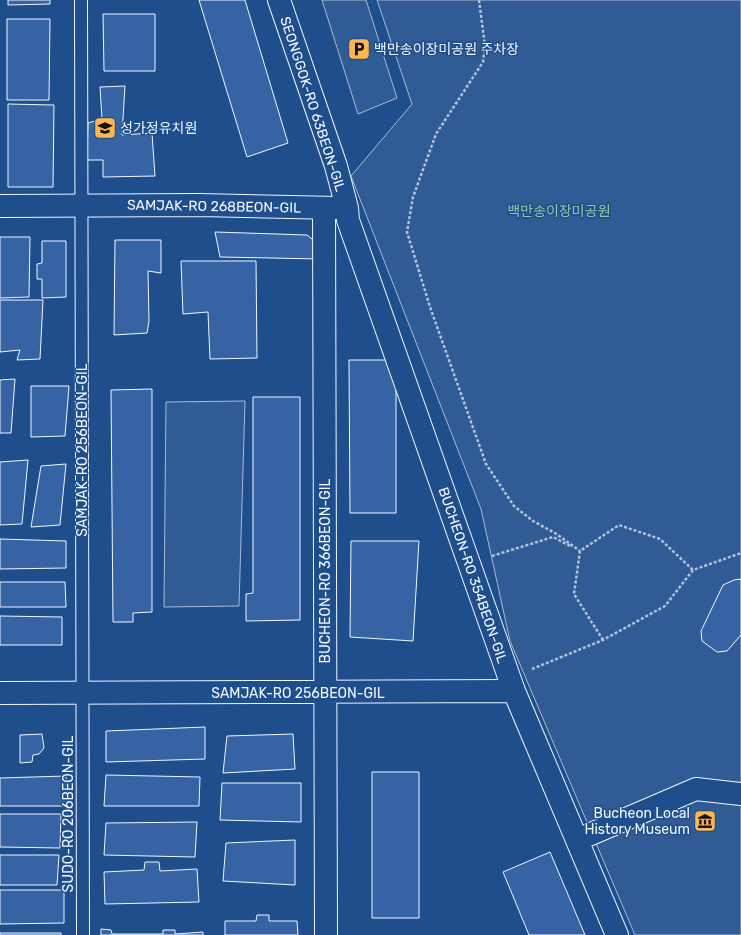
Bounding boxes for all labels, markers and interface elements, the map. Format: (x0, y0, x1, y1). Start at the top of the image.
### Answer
street label: SEONGGOK-RO 63BEON-GIL (276, 15, 349, 194)
parking icon: 백만송이장미공원 주차장 (346, 36, 372, 62)
place label: 백만송이장미공원 주차장 (374, 41, 519, 58)
school or university icon: 성가정유치원 (92, 115, 118, 141)
place label: 성가정유치원 (120, 120, 197, 137)
street label: SAMJAK-RO 268BEON-GIL (127, 196, 301, 217)
park label: 백만송이장미공원 (507, 203, 611, 220)
street label: SAMJAK-RO 256BEON-GIL (74, 363, 91, 537)
street label: BUCHEON-RO 366BEON-GIL (317, 478, 334, 663)
street label: BUCHEON-RO 354BEON-GIL (434, 485, 511, 666)
street label: SAMJAK-RO 256BEON-GIL (211, 685, 385, 702)
street label: SUDO-RO 206BEON-GIL (60, 735, 77, 892)
place label: Bucheon Local History Museum (584, 805, 690, 838)
museum icon: Bucheon Local History Museum (692, 808, 718, 834)

